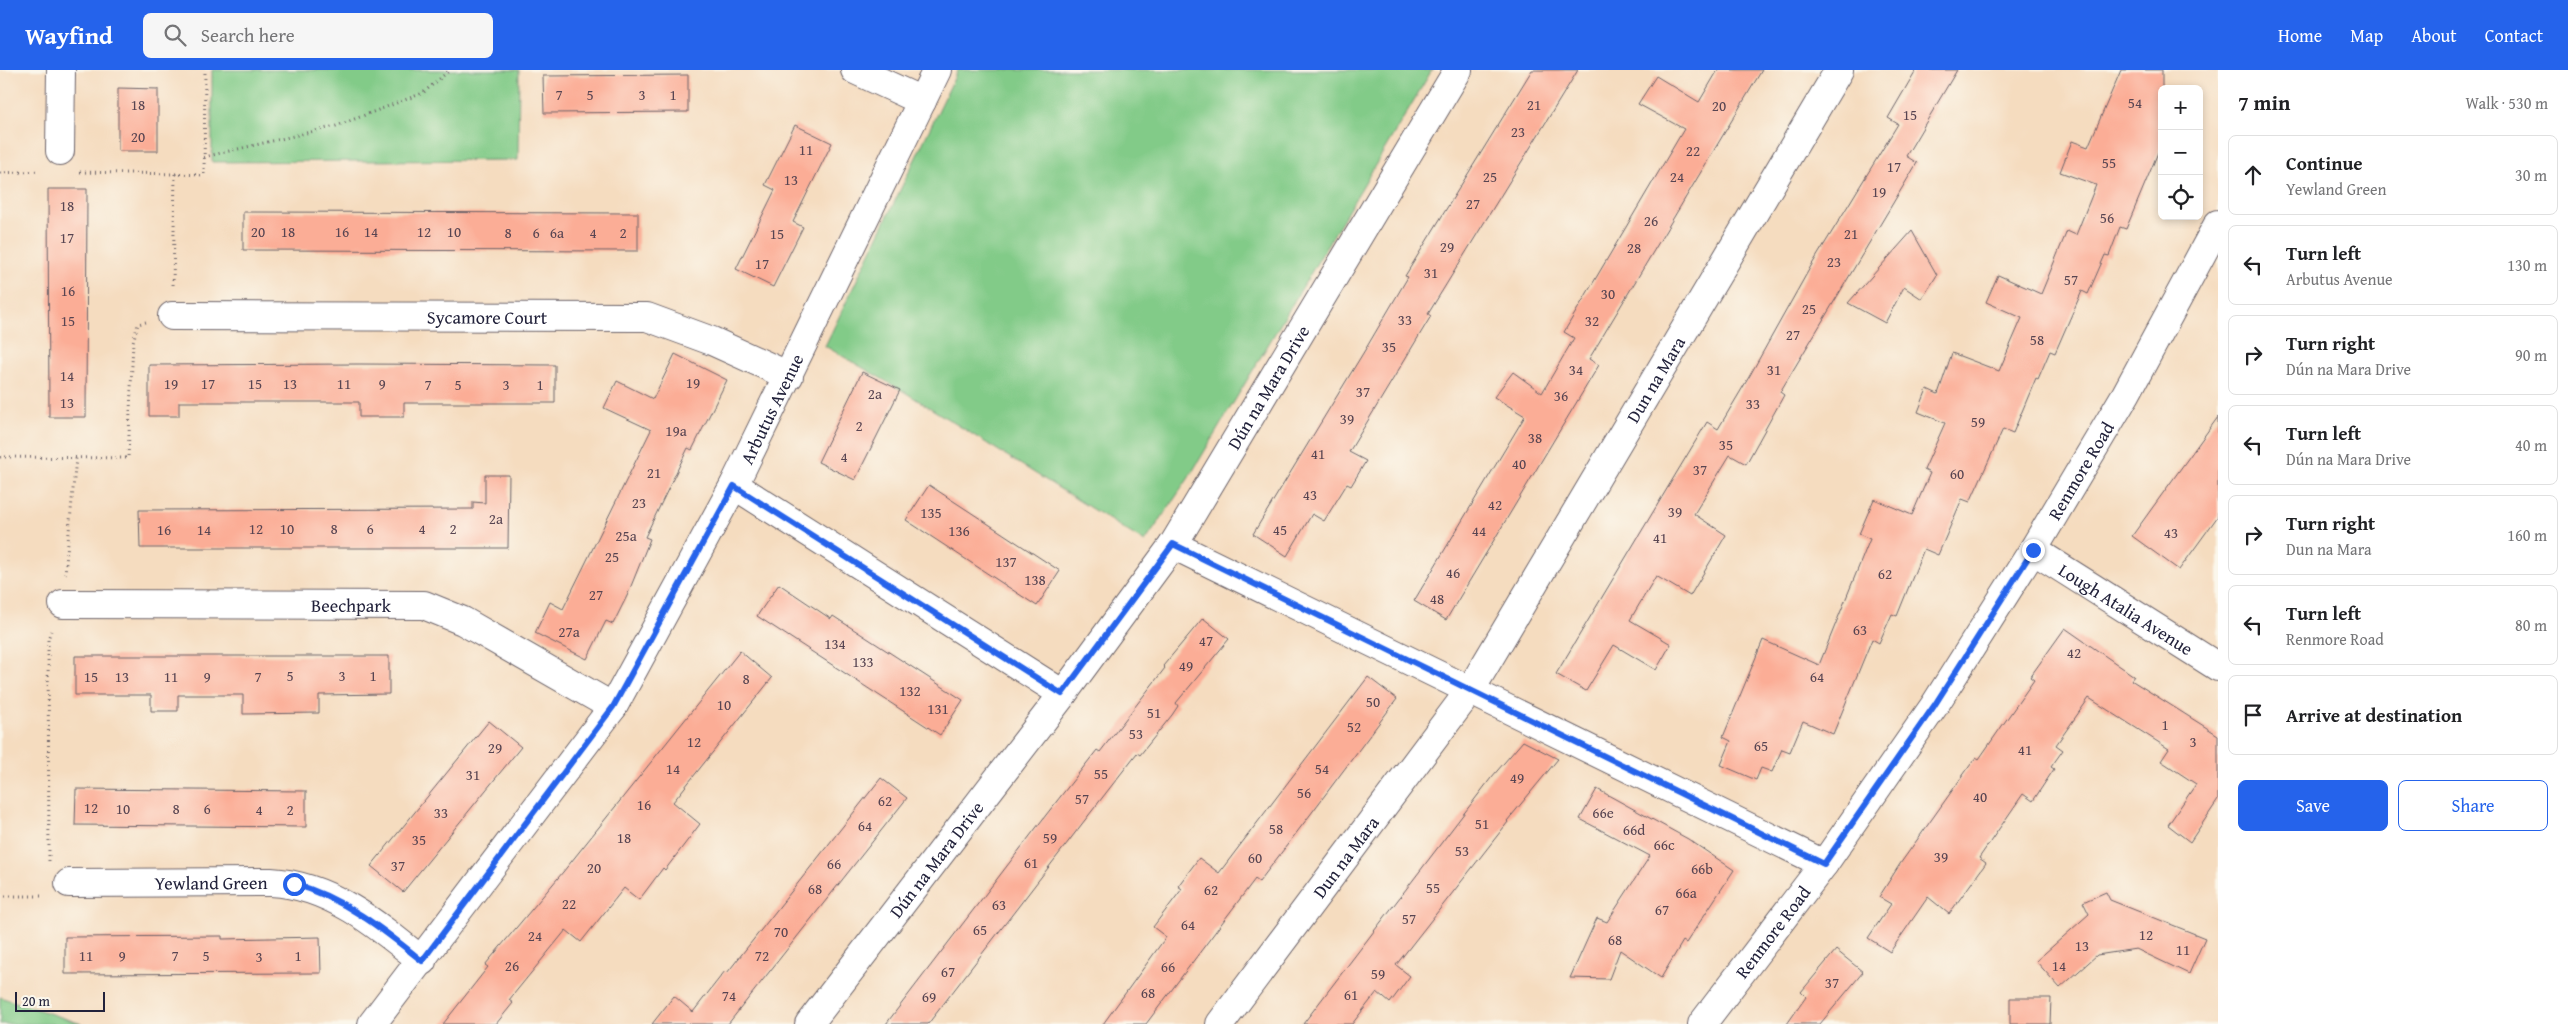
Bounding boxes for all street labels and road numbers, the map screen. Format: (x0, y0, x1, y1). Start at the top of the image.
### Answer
street label: Sycamore Court (427, 303, 548, 330)
street label: Dún na Mara Drive (1220, 320, 1316, 454)
street label: Dun na Mara (1619, 330, 1692, 428)
street label: Arbutus Avenue (733, 349, 810, 469)
street label: Renmore Road (2041, 416, 2120, 525)
street label: Lough Atalia Avenue (2053, 556, 2198, 662)
street label: Beechpark (311, 591, 392, 618)
street label: Dún na Mara Drive (882, 795, 990, 923)
street label: Dun na Mara (1306, 810, 1385, 903)
street label: Yewland Green (154, 869, 268, 896)
street label: Renmore Road (1728, 879, 1817, 984)

